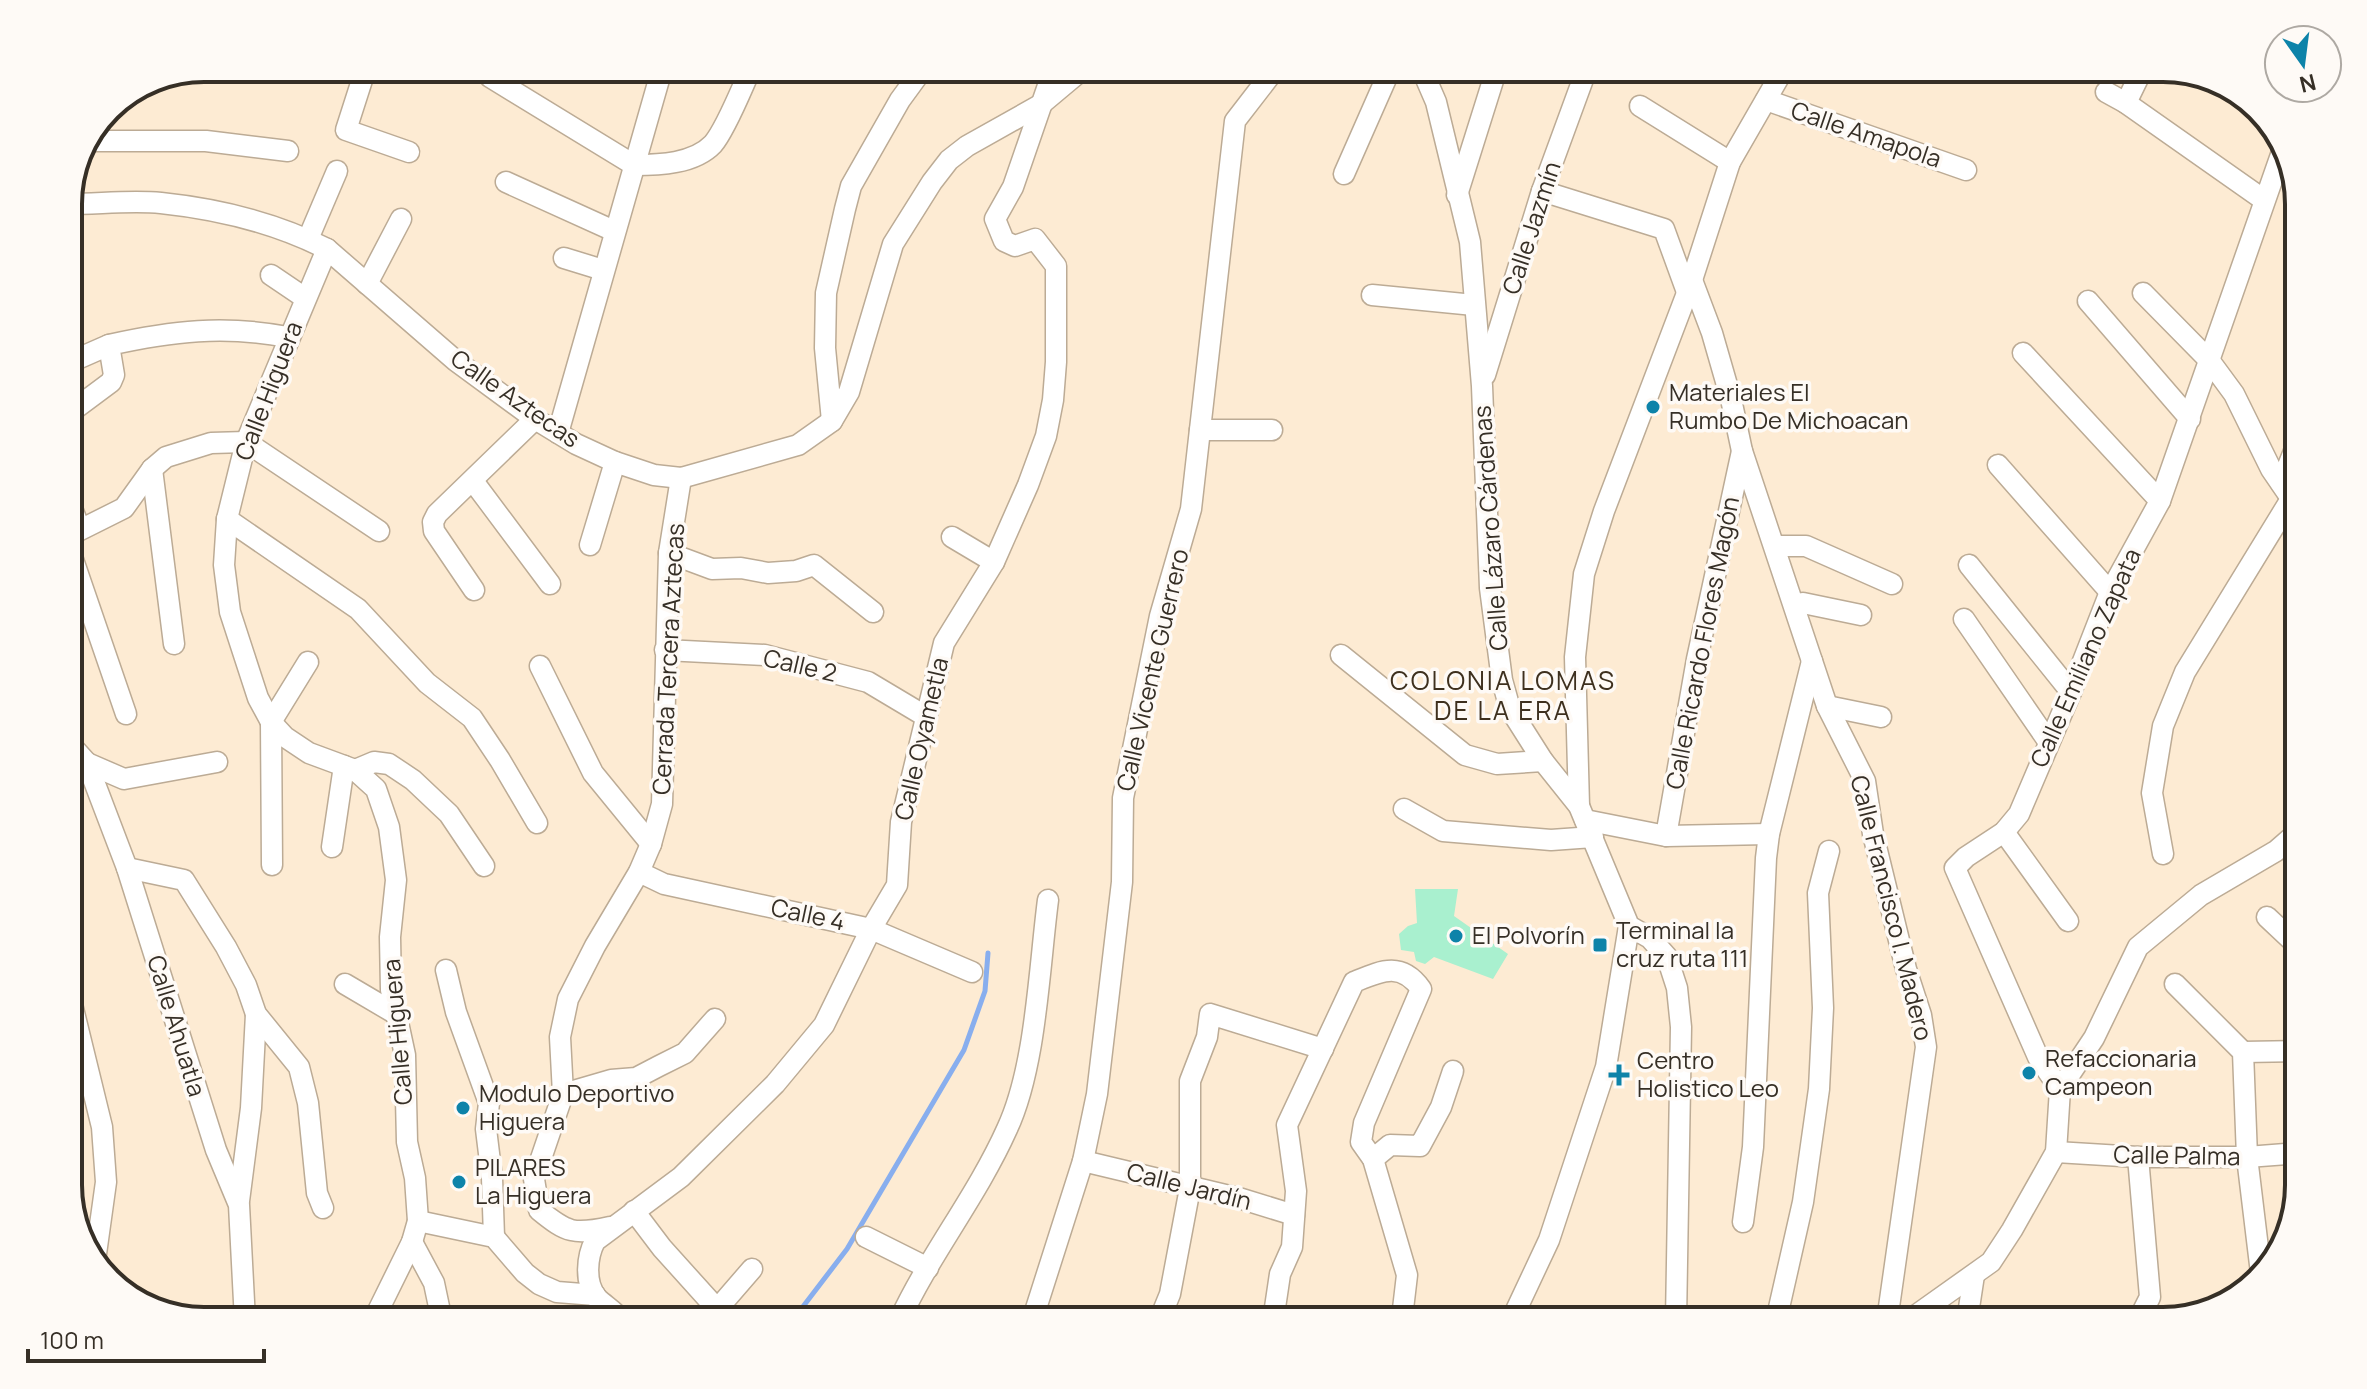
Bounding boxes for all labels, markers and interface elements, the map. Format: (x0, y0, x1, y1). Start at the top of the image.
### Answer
north arrow (2263, 24, 2343, 104)
text: N (2297, 67, 2319, 100)
street label: Calle Amapola (1787, 92, 1946, 175)
street label: Calle Jazmín (1494, 157, 1568, 298)
street label: Calle Higuera (226, 316, 309, 465)
street label: Calle Aztecas (445, 341, 587, 455)
place label: Materiales El Rumbo De Michoacan (1669, 375, 1909, 436)
marker: Materiales El Rumbo De Michoacan (1644, 398, 1662, 416)
street label: Calle Lázaro Cárdenas (1464, 404, 1515, 652)
street label: Calle Ricardo Flores Magón (1657, 494, 1746, 792)
street label: Cerrada Tercera Aztecas (644, 522, 691, 796)
street label: Calle Emiliano Zapata (2021, 543, 2148, 772)
street label: Calle Vicente Guerrero (1108, 545, 1195, 794)
street label: Calle 2 (760, 640, 840, 689)
street label: Calle Oyametla (886, 654, 955, 823)
district label: COLONIA LOMAS DE LA ERA (1390, 662, 1616, 728)
street label: Calle Francisco I. Madero (1844, 772, 1941, 1044)
street label: Calle 4 (768, 890, 848, 937)
place label: Terminal la cruz ruta 111 (1616, 913, 1748, 974)
place label: El Polvorín (1472, 918, 1585, 951)
marker: El Polvorín (1447, 927, 1465, 945)
marker: Terminal la cruz ruta 111 (1591, 936, 1609, 954)
street label: Calle Ahuatla (140, 951, 215, 1100)
street label: Calle Higuera (374, 958, 419, 1107)
place label: Refaccionaria Campeon (2045, 1041, 2196, 1102)
place label: Centro Holistico Leo (1637, 1043, 1779, 1104)
marker: Centro Holistico Leo (1608, 1064, 1630, 1086)
marker: Refaccionaria Campeon (2020, 1064, 2038, 1082)
place label: Modulo Deportivo Higuera (479, 1076, 674, 1137)
marker: Modulo Deportivo Higuera (454, 1099, 472, 1117)
street label: Calle Palma (2113, 1137, 2241, 1172)
place label: PILARES La Higuera (475, 1150, 591, 1211)
street label: Calle Jardín (1124, 1154, 1255, 1217)
marker: PILARES La Higuera (450, 1173, 468, 1191)
scale bar (28, 1313, 264, 1363)
text: 100 m (40, 1323, 104, 1356)

